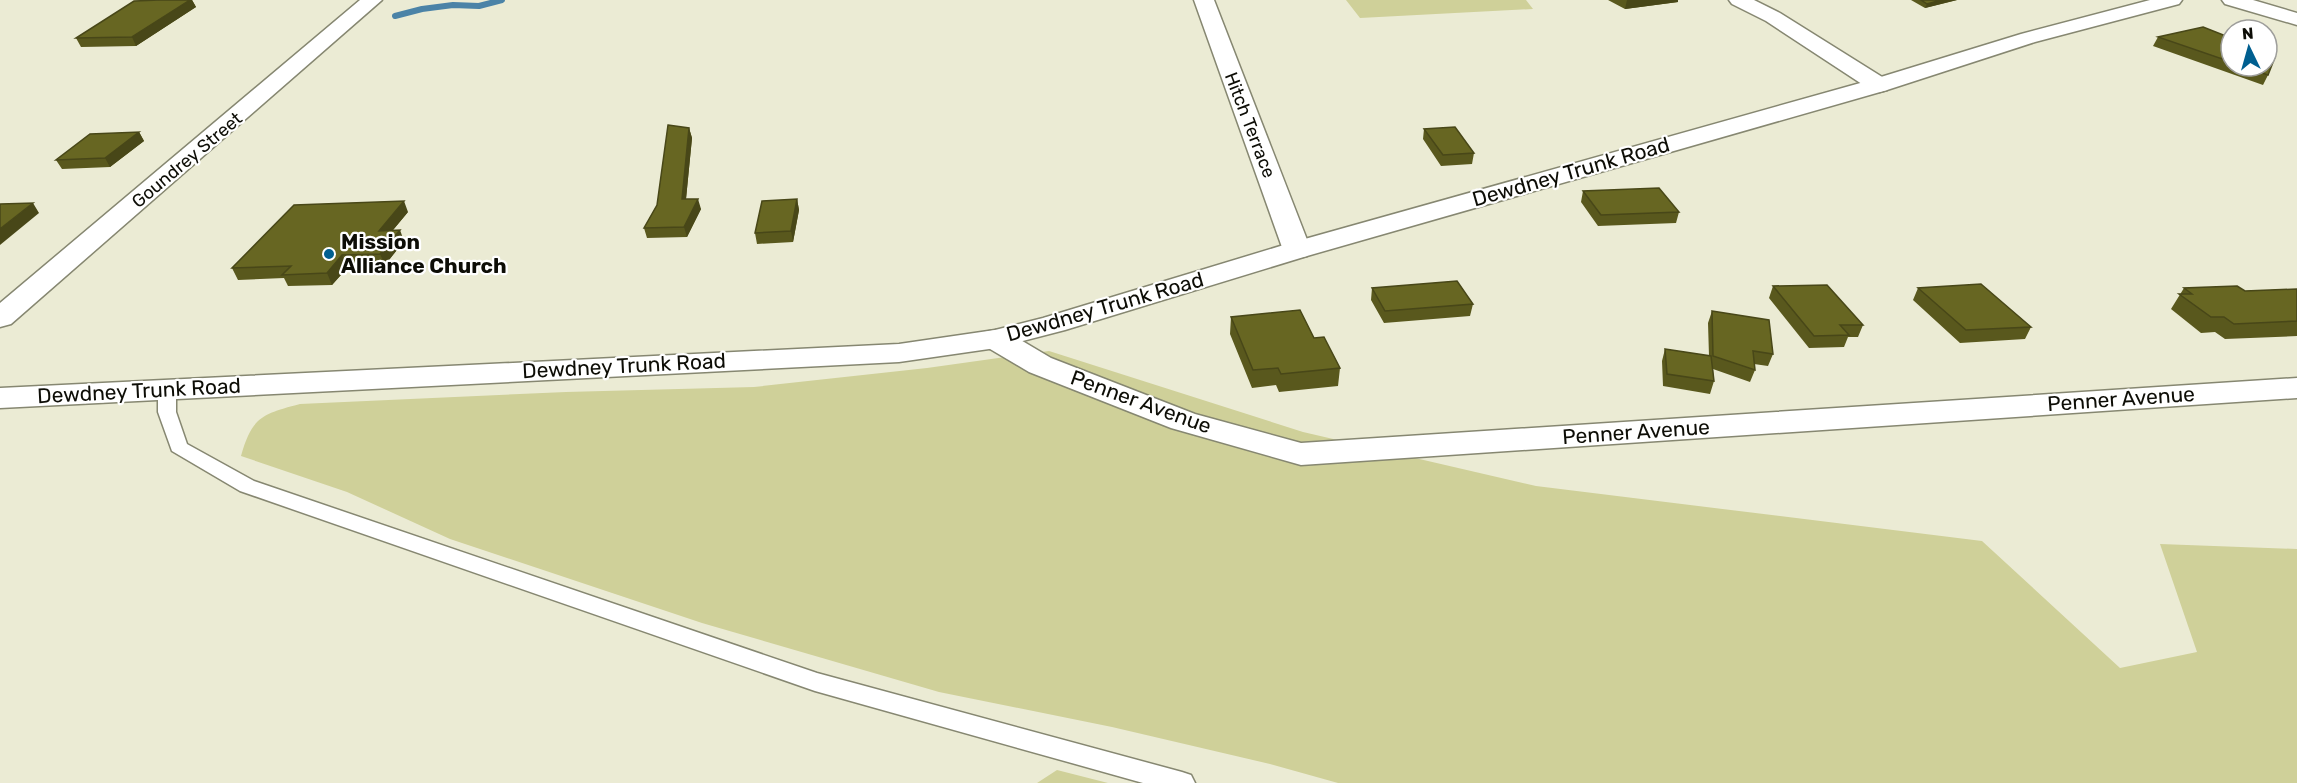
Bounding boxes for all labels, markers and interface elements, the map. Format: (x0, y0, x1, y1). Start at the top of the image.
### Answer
north arrow (2219, 18, 2279, 78)
text: N (2241, 24, 2254, 44)
street label: Hitch Terrace (1220, 69, 1280, 181)
street label: Goundrey Street (127, 107, 247, 213)
street label: Dewdney Trunk Road (1469, 131, 1672, 212)
place label: Mission Alliance Church (341, 229, 507, 278)
marker: Mission Alliance Church (322, 247, 336, 261)
street label: Dewdney Trunk Road (1003, 266, 1206, 347)
street label: Dewdney Trunk Road (521, 348, 727, 383)
street label: Penner Avenue (1067, 364, 1215, 439)
street label: Dewdney Trunk Road (36, 373, 242, 408)
street label: Penner Avenue (2046, 381, 2196, 416)
street label: Penner Avenue (1561, 414, 1711, 449)

